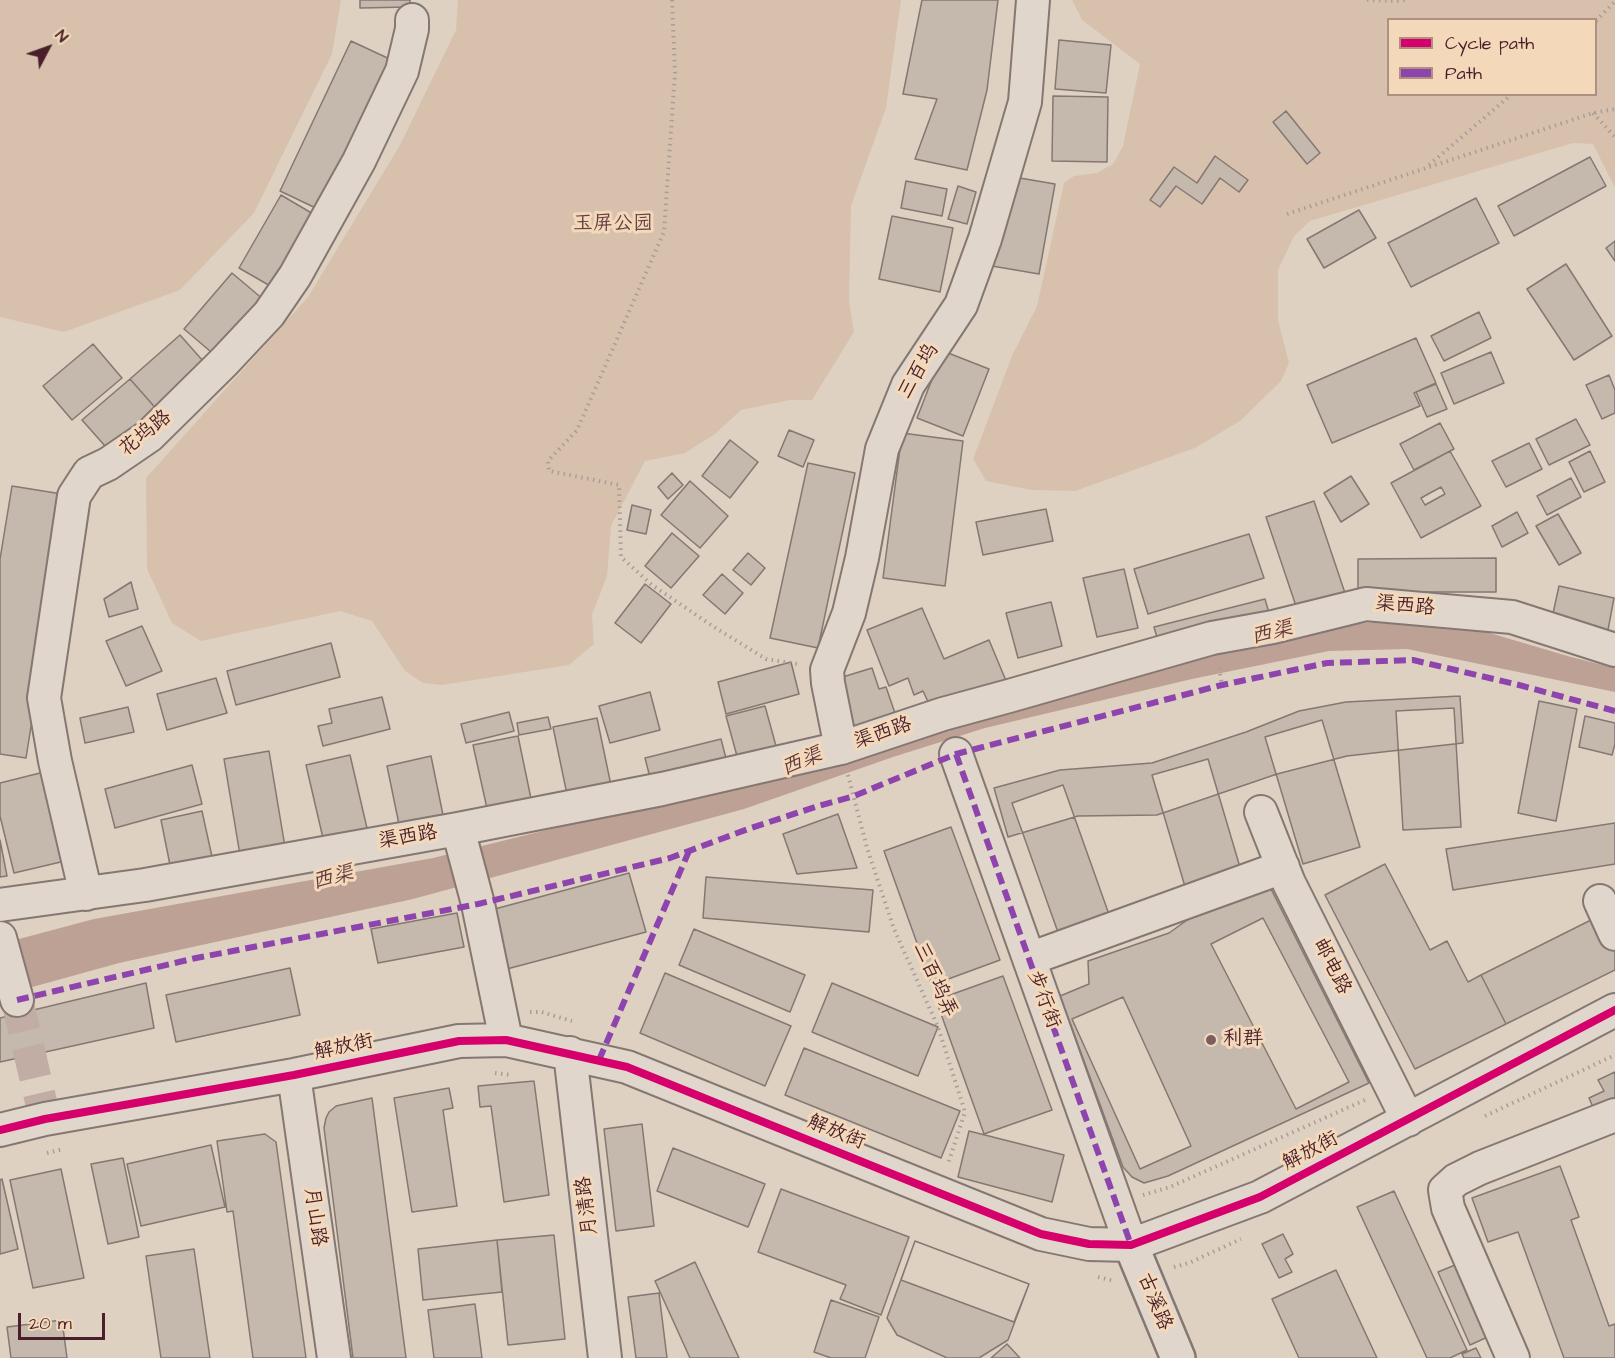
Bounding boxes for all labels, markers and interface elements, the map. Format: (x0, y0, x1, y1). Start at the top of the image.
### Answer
north arrow (18, 18, 78, 78)
legend (1387, 18, 1597, 96)
text: N (50, 25, 73, 47)
text: Cycle path (1445, 31, 1534, 56)
text: Path (1445, 61, 1482, 86)
park label: 玉屏公园 (573, 213, 653, 237)
street label: 三百坞 (894, 340, 944, 404)
street label: 花坞路 (115, 406, 177, 462)
street label: 渠西路 (1374, 592, 1436, 622)
water label: 西渠 (1249, 617, 1295, 651)
street label: 渠西路 (851, 713, 915, 755)
water label: 西渠 (778, 743, 826, 783)
street label: 渠西路 (376, 821, 440, 855)
water label: 西渠 (310, 862, 356, 896)
street label: 邮电路 (1307, 935, 1355, 999)
street label: 三百坞弄 (907, 939, 961, 1021)
street label: 步行街 (1021, 968, 1065, 1032)
place label: 利群 (1223, 1028, 1263, 1052)
street label: 解放街 (312, 1030, 376, 1066)
marker: 利群 (1204, 1033, 1218, 1047)
street label: 解放街 (804, 1111, 868, 1155)
street label: 解放街 (1279, 1127, 1343, 1177)
street label: 月清路 (572, 1175, 604, 1237)
street label: 月山路 (298, 1186, 330, 1248)
street label: 古溪路 (1132, 1270, 1176, 1334)
scale bar (21, 1301, 108, 1339)
text: 20 m (29, 1311, 72, 1336)

